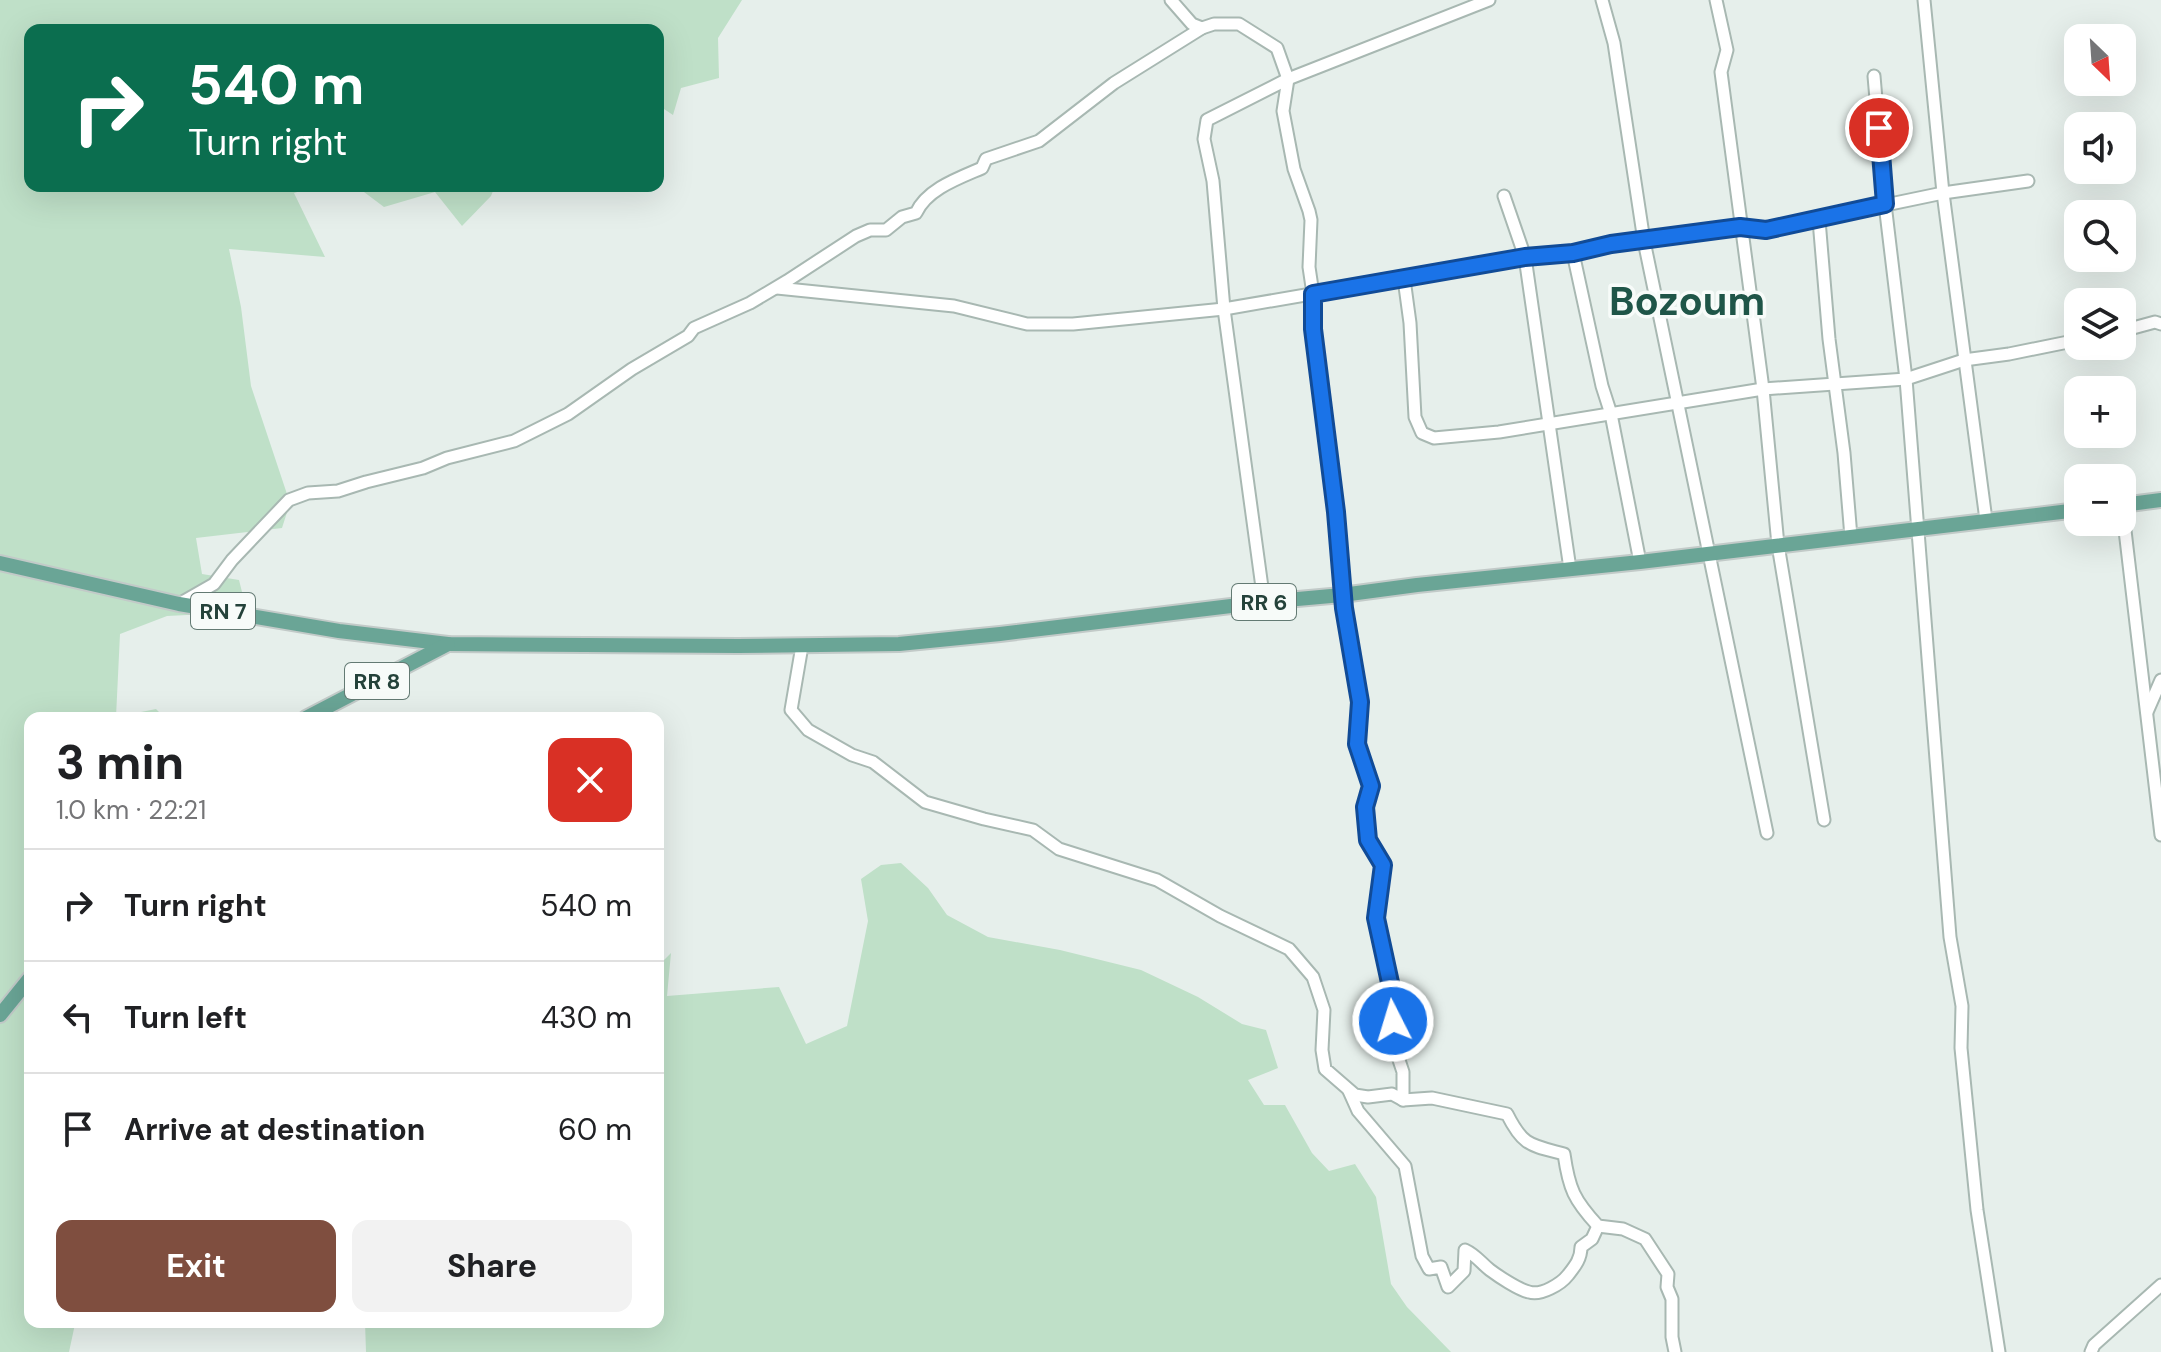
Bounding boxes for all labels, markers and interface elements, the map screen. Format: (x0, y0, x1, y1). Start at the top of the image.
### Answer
north arrow (2064, 24, 2136, 96)
map controls (2064, 24, 2136, 536)
text: 540 m (188, 48, 365, 121)
icon: right (56, 56, 160, 160)
pin (1845, 94, 1913, 162)
icon: arrive (1857, 106, 1901, 150)
button: sound (2064, 112, 2136, 184)
text: Turn right (188, 119, 347, 166)
button: search (2064, 200, 2136, 272)
district label: Bozoum (1609, 275, 1765, 327)
button: layers (2064, 288, 2136, 360)
button: + (2064, 376, 2136, 448)
button: − (2064, 464, 2136, 536)
road number: RR 6 (1232, 584, 1296, 620)
road number: RN 7 (191, 593, 255, 629)
road number: RR 8 (345, 663, 409, 699)
text: 3 min (56, 731, 184, 794)
button: close (548, 738, 632, 822)
text: 1.0 km · 22:21 (56, 793, 206, 827)
icon: right (56, 883, 100, 927)
text: Turn right (124, 886, 267, 925)
text: 540 m (540, 886, 632, 925)
position arrow (1351, 979, 1435, 1063)
icon: left (56, 995, 100, 1039)
text: Turn left (124, 998, 247, 1037)
text: 430 m (541, 998, 632, 1037)
icon: arrive (56, 1107, 100, 1151)
text: Arrive at destination (124, 1110, 425, 1149)
text: 60 m (558, 1110, 632, 1149)
button: Exit (56, 1220, 336, 1312)
button: Share (352, 1220, 632, 1312)

